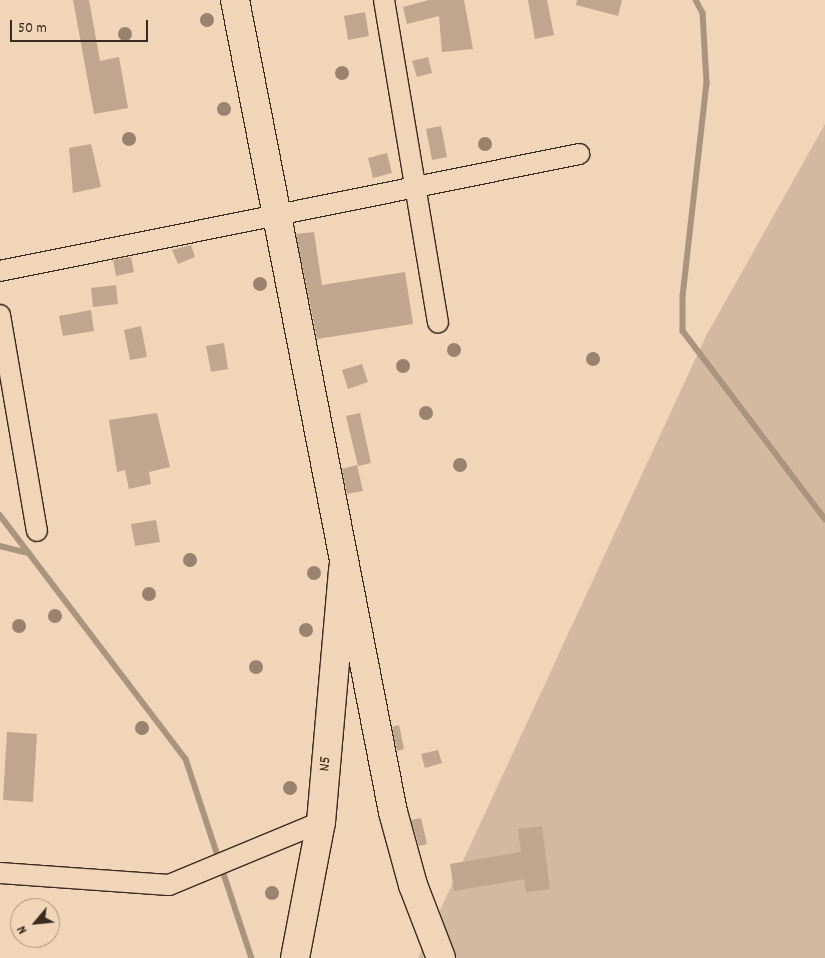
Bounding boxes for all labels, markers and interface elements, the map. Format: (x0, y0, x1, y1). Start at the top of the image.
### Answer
scale bar (12, 10, 150, 42)
text: 50 m (18, 18, 47, 40)
street label: N5 (316, 756, 336, 772)
north arrow (10, 898, 60, 948)
text: N (12, 922, 33, 937)

